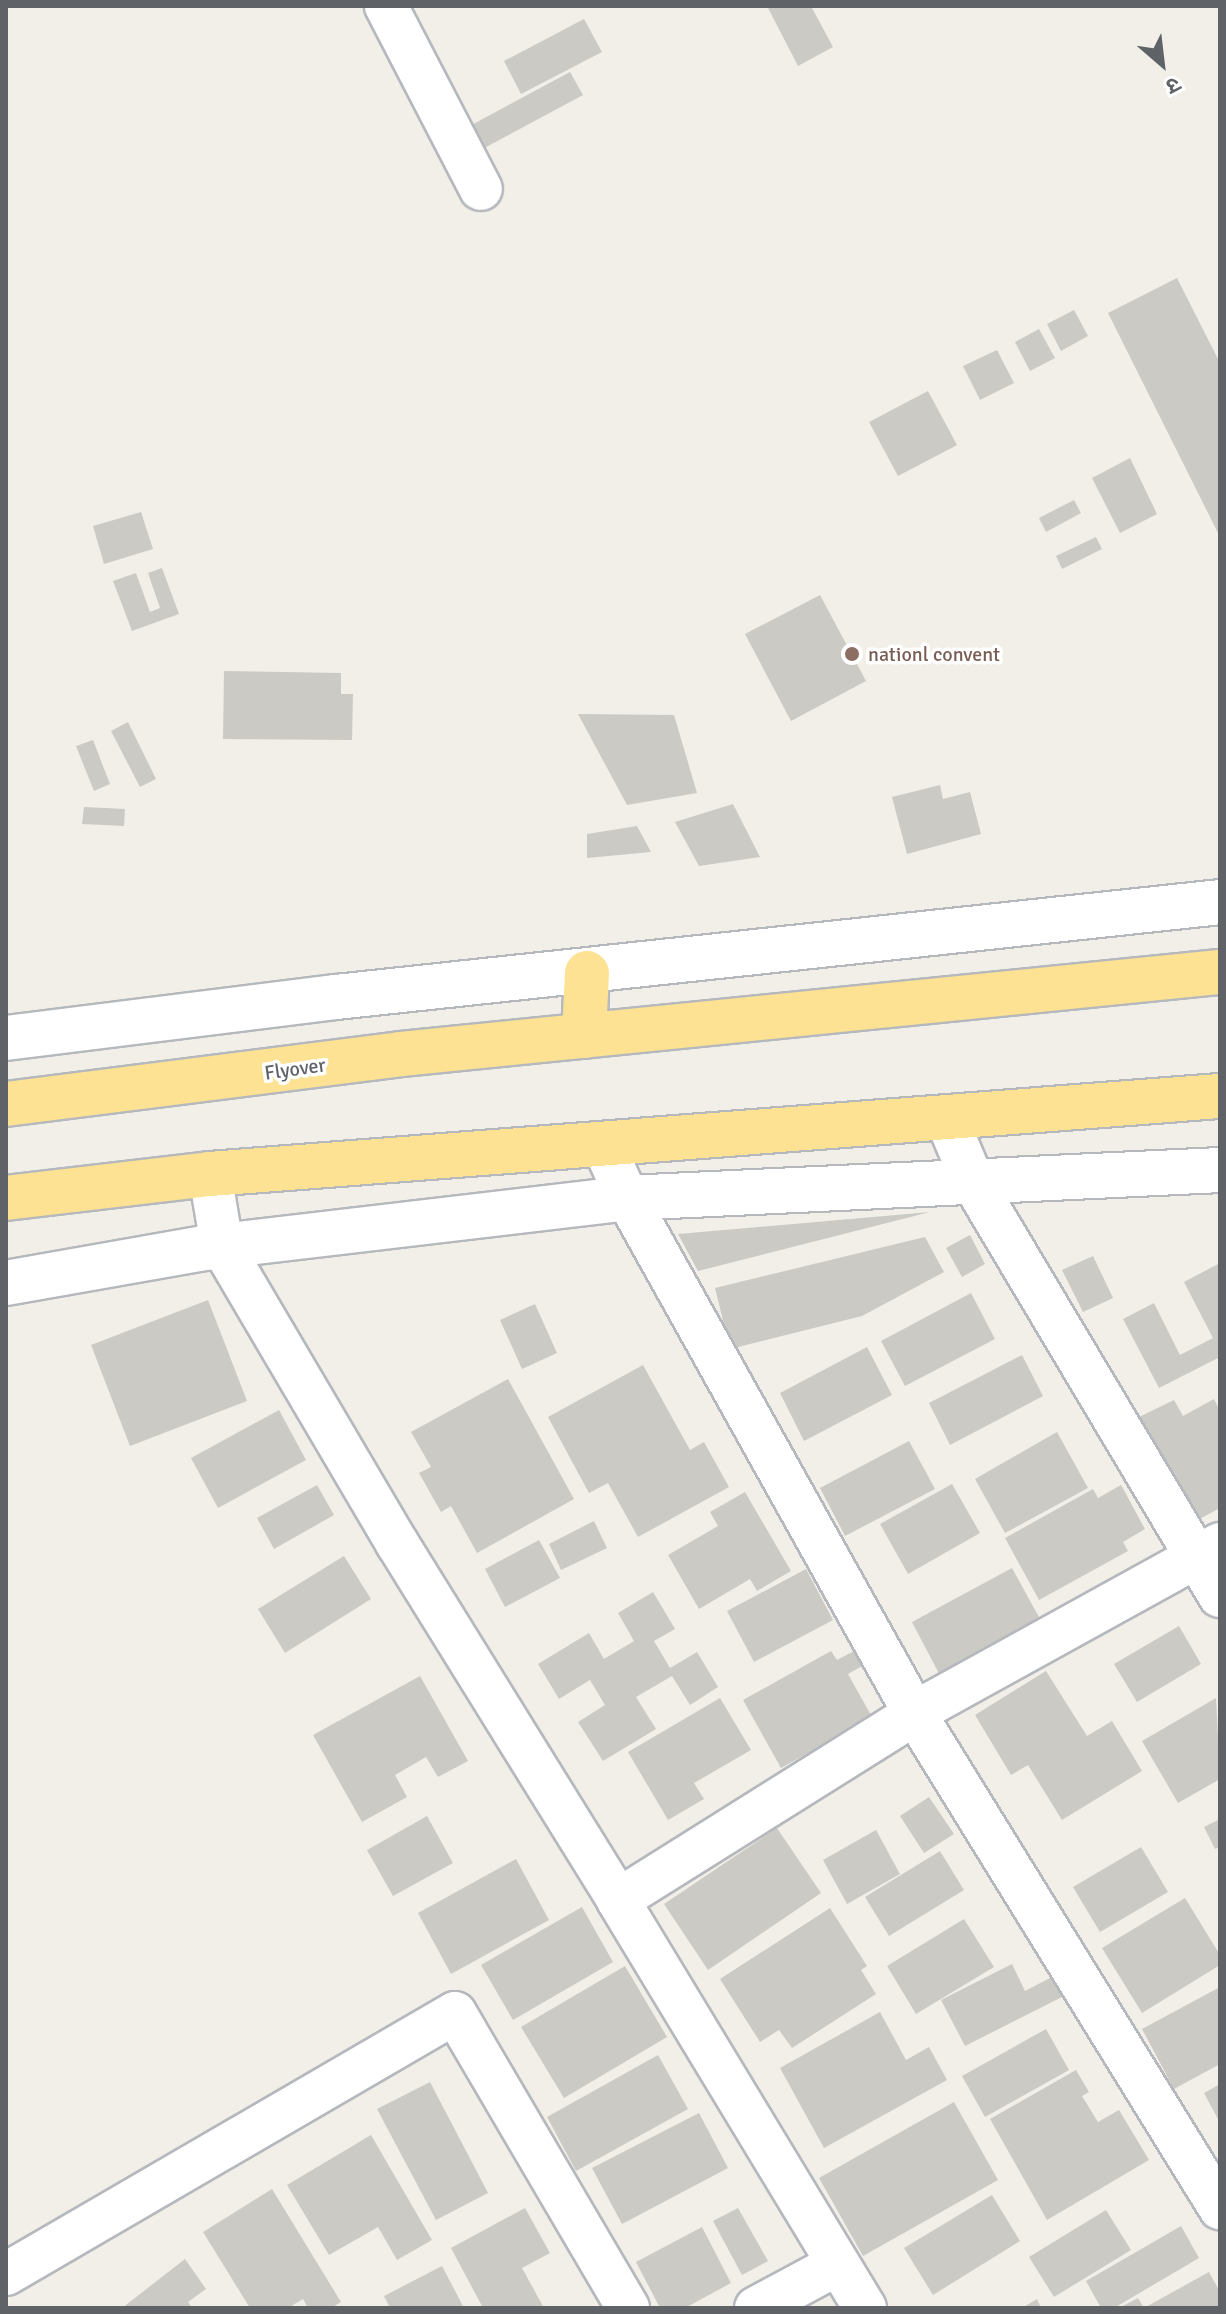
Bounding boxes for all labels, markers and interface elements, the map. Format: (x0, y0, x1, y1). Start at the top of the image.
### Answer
north arrow (1122, 24, 1202, 104)
text: उ (1161, 71, 1186, 101)
place label: nationl convent (868, 642, 1000, 666)
marker: nationl convent (843, 645, 861, 663)
street label: Flyover (263, 1053, 327, 1085)

